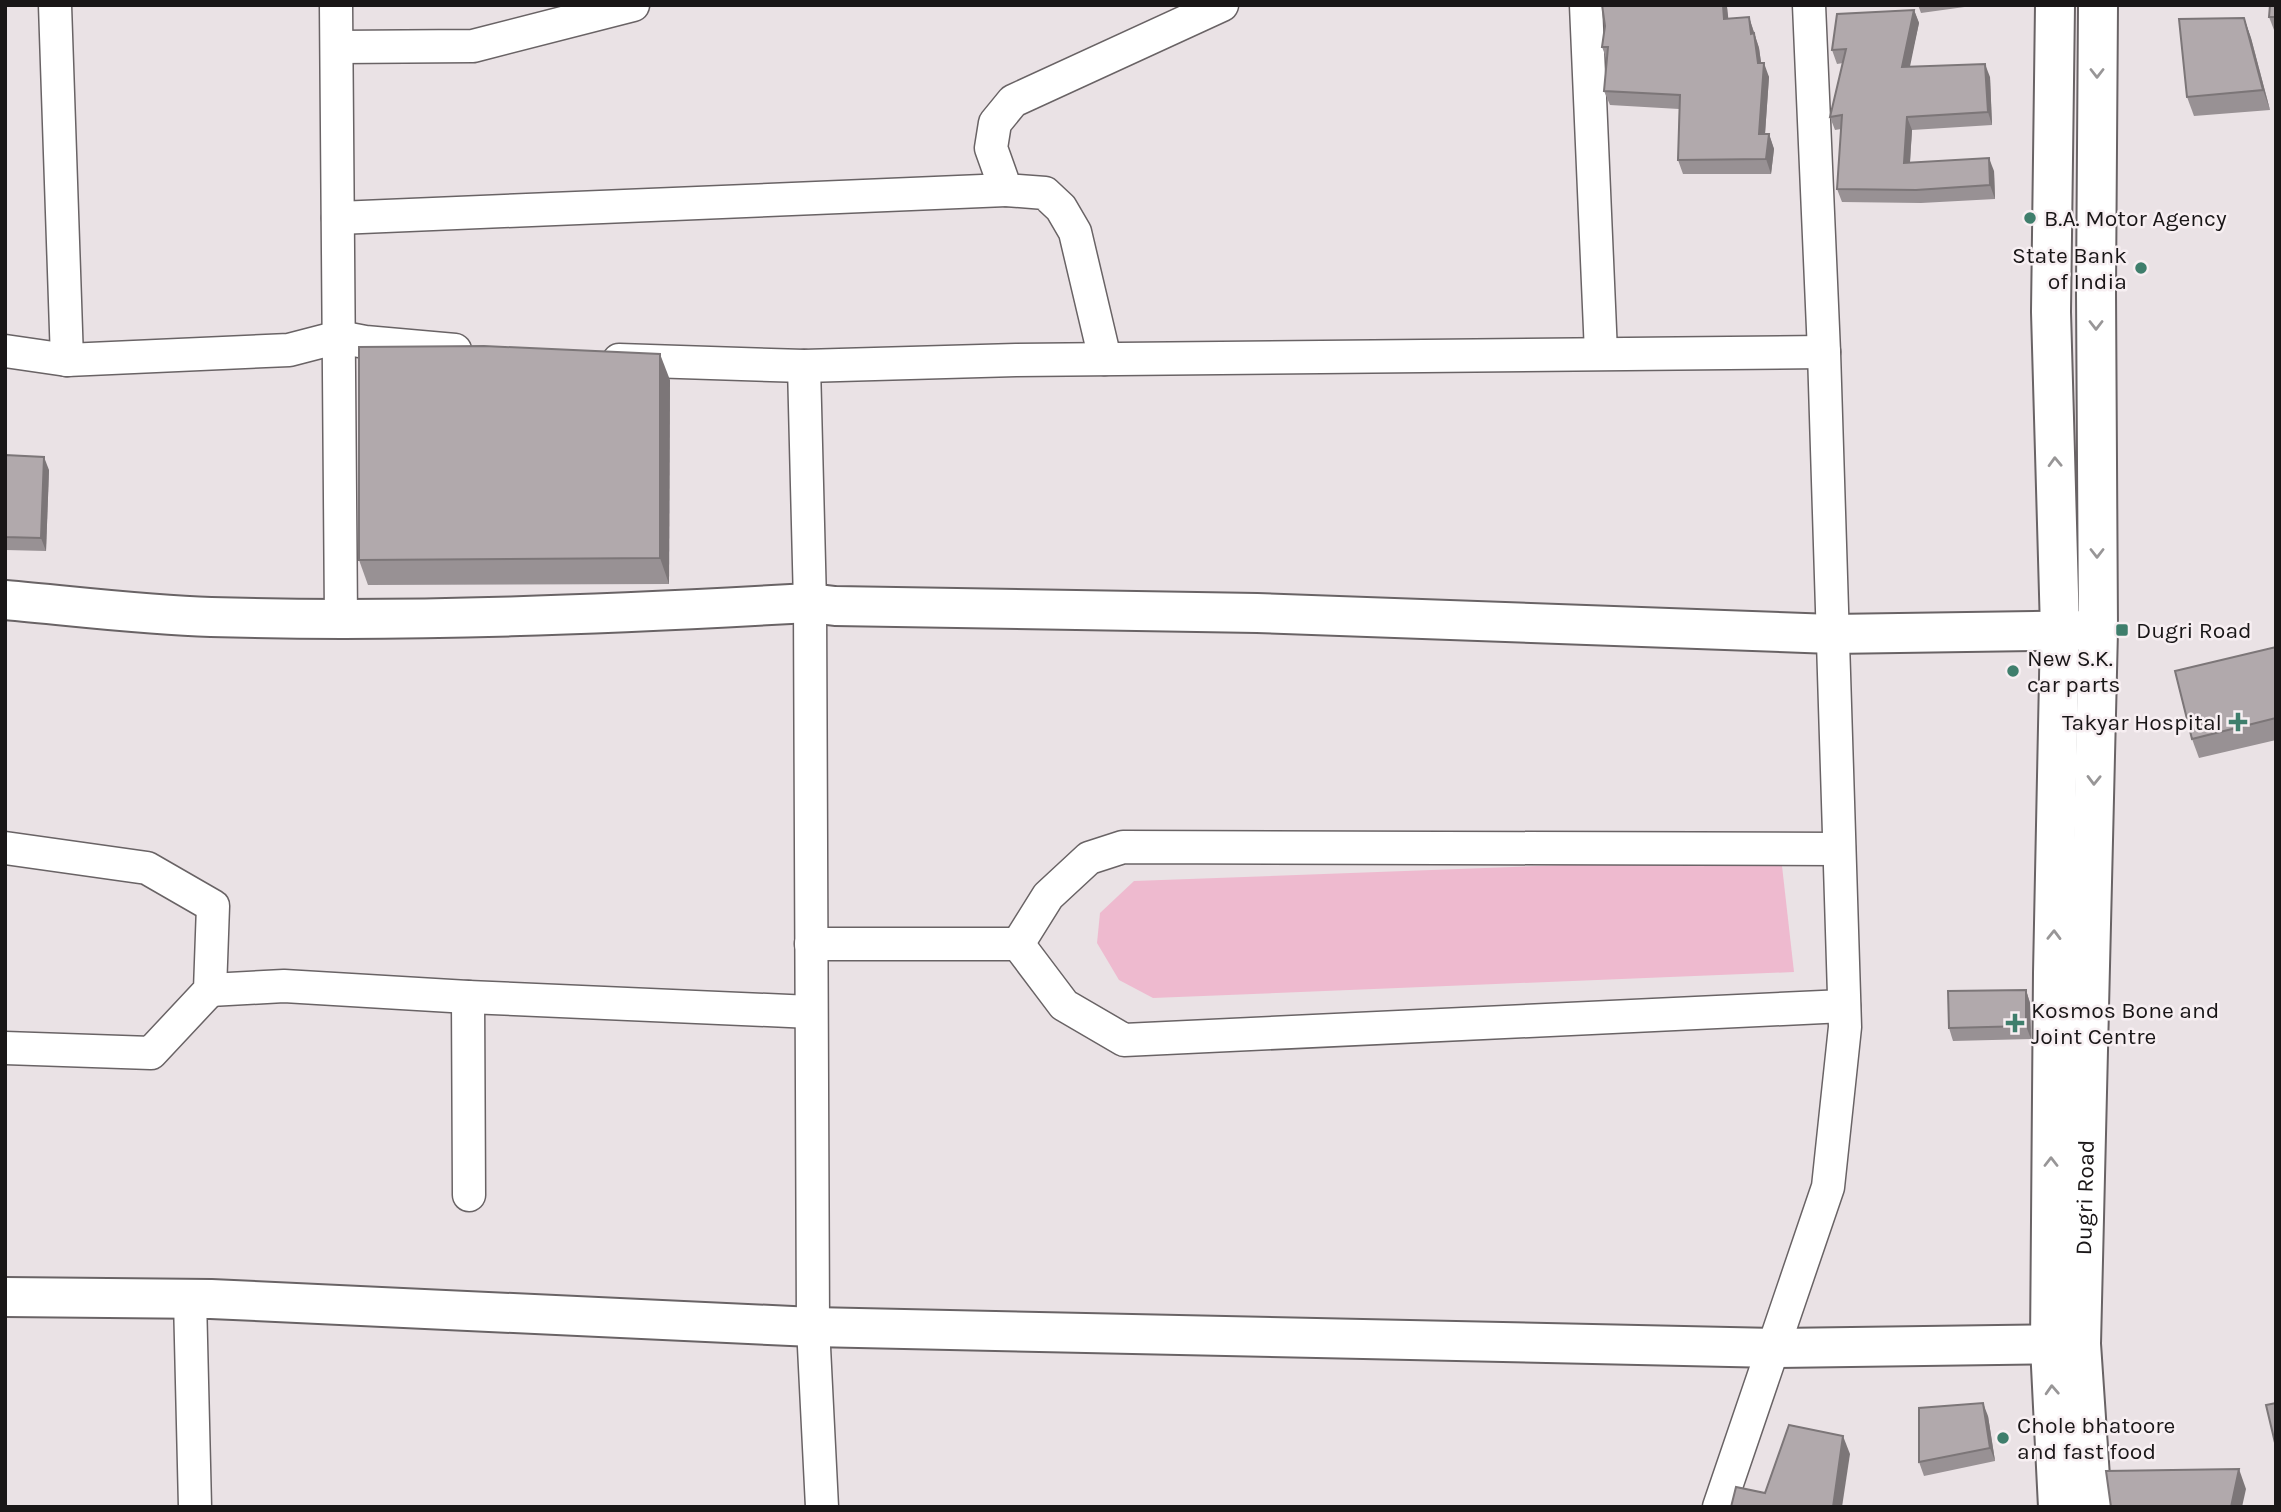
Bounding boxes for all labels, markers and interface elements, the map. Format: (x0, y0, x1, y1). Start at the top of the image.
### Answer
one-way arrow (2090, 68, 2105, 79)
place label: B.A. Motor Agency (2044, 205, 2227, 232)
marker: B.A. Motor Agency (2022, 210, 2038, 226)
place label: State Bank of India (2012, 242, 2127, 295)
marker: State Bank of India (2133, 260, 2149, 276)
one-way arrow (2088, 321, 2104, 331)
one-way arrow (2048, 457, 2063, 468)
one-way arrow (2089, 548, 2105, 559)
place label: Dugri Road (2136, 617, 2252, 644)
marker: Dugri Road (2114, 622, 2130, 638)
place label: New S.K. car parts (2027, 645, 2120, 698)
marker: New S.K. car parts (2005, 663, 2021, 679)
place label: Takyar Hospital (2062, 709, 2222, 736)
marker: Takyar Hospital (2228, 712, 2248, 732)
one-way arrow (2086, 776, 2102, 786)
one-way arrow (2046, 929, 2061, 940)
place label: Kosmos Bone and Joint Centre (2031, 997, 2219, 1050)
marker: Kosmos Bone and Joint Centre (2005, 1013, 2025, 1033)
street label: Dugri Road (2070, 1139, 2099, 1256)
one-way arrow (2043, 1156, 2059, 1167)
one-way arrow (2045, 1384, 2060, 1395)
place label: Chole bhatoore and fast food (2017, 1412, 2175, 1465)
marker: Chole bhatoore and fast food (1995, 1430, 2011, 1446)

